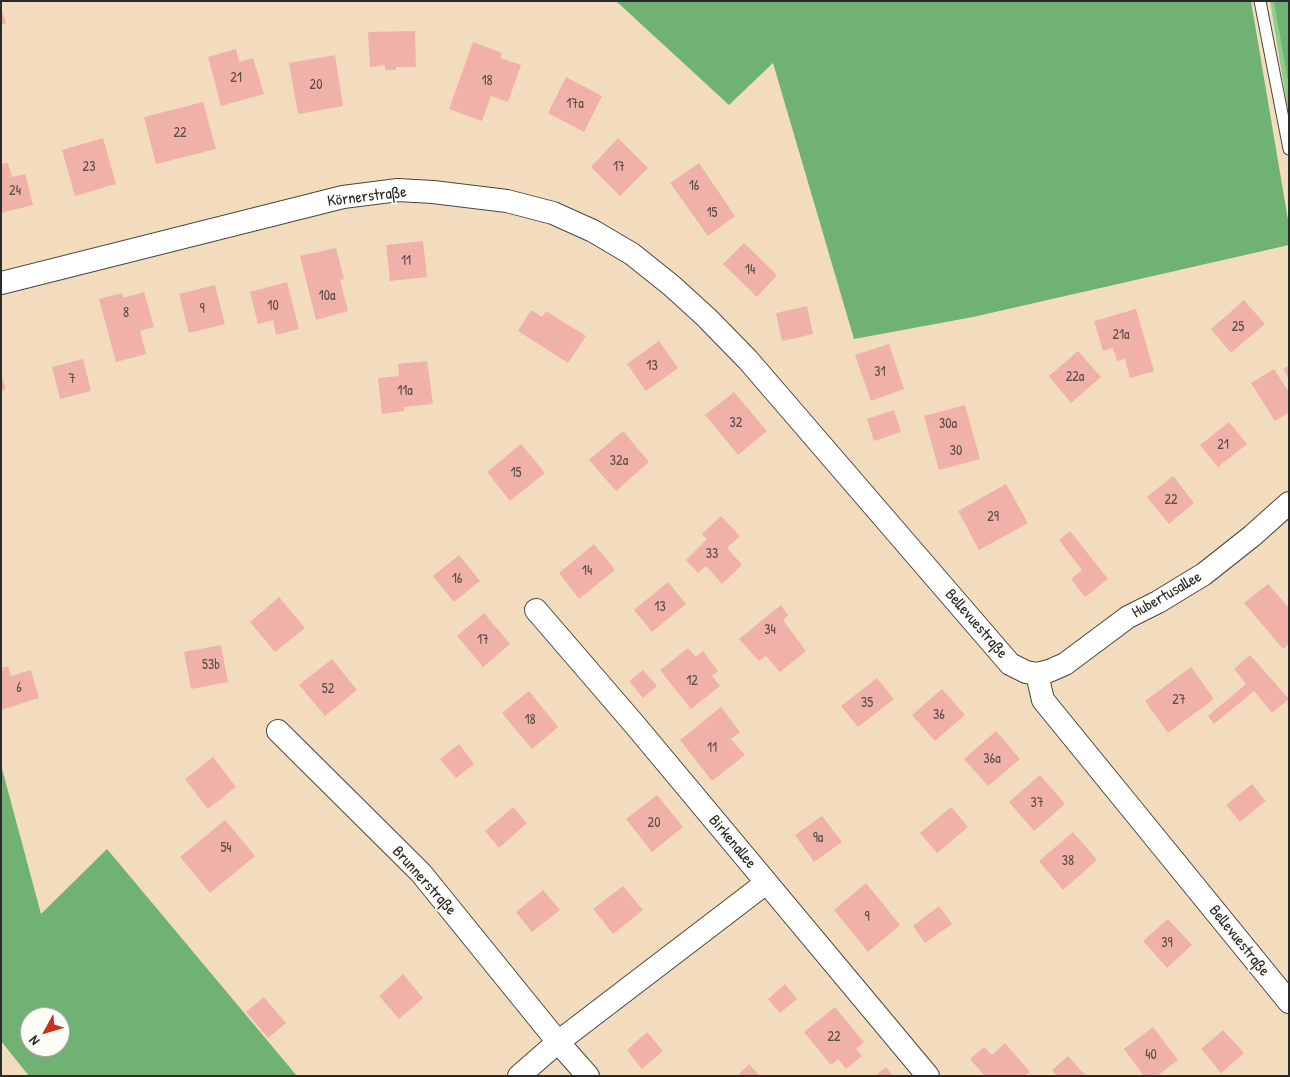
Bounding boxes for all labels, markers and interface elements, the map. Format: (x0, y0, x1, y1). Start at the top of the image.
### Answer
house number: 21 (230, 70, 242, 86)
house number: 18 (481, 73, 493, 89)
house number: 20 (310, 77, 322, 93)
house number: 17a (566, 96, 584, 112)
house number: 22 (173, 125, 187, 141)
house number: 23 (83, 159, 95, 175)
house number: 17 (613, 159, 625, 175)
house number: 16 (689, 178, 699, 194)
house number: 24 (9, 183, 21, 199)
street label: Körnerstraße (326, 183, 408, 211)
house number: 15 (706, 205, 718, 221)
house number: 11 (401, 253, 411, 269)
house number: 14 (745, 262, 755, 278)
house number: 10a (319, 288, 335, 304)
house number: 10 (267, 298, 279, 314)
house number: 9 (199, 301, 205, 317)
house number: 8 (123, 305, 129, 321)
house number: 25 (1232, 319, 1244, 335)
house number: 21a (1112, 327, 1130, 343)
house number: 13 (646, 358, 658, 374)
house number: 31 (874, 364, 886, 380)
house number: 22a (1066, 369, 1084, 385)
house number: 7 (69, 371, 75, 387)
house number: 11a (397, 383, 413, 399)
house number: 32 (730, 415, 742, 431)
house number: 30a (939, 416, 957, 432)
house number: 21 (1217, 437, 1229, 453)
house number: 30 (950, 443, 962, 459)
house number: 32a (610, 453, 628, 469)
house number: 15 (510, 465, 522, 481)
house number: 22 (1164, 492, 1178, 508)
house number: 29 (987, 509, 999, 525)
house number: 33 (706, 546, 718, 562)
house number: 14 (582, 563, 592, 579)
street label: Hubertusallee (1129, 567, 1205, 623)
house number: 16 (452, 571, 462, 587)
street label: Bellevuestraße (941, 585, 1011, 663)
house number: 13 (654, 599, 666, 615)
house number: 34 (764, 622, 776, 638)
house number: 17 (477, 632, 489, 648)
house number: 53b (202, 657, 220, 673)
house number: 12 (686, 673, 698, 689)
house number: 6 (16, 680, 22, 696)
house number: 52 (322, 681, 334, 697)
house number: 27 (1172, 692, 1186, 708)
house number: 35 (861, 695, 873, 711)
house number: 36 (933, 707, 945, 723)
house number: 18 (524, 712, 536, 728)
house number: 11 (707, 740, 717, 756)
house number: 36a (983, 751, 1001, 767)
house number: 37 (1030, 795, 1044, 811)
street label: Birkenallee (704, 811, 760, 873)
house number: 20 (648, 815, 660, 831)
house number: 9a (813, 830, 823, 846)
house number: 54 (220, 840, 232, 856)
street label: Brunnerstraße (388, 842, 460, 920)
house number: 38 (1062, 853, 1074, 869)
street label: Bellevuestraße (1205, 902, 1273, 980)
house number: 9 (864, 909, 870, 925)
house number: 39 (1161, 935, 1173, 951)
north arrow (20, 1007, 70, 1057)
house number: 22 (827, 1029, 841, 1045)
text: N (24, 1032, 43, 1050)
house number: 40 (1145, 1047, 1157, 1063)

